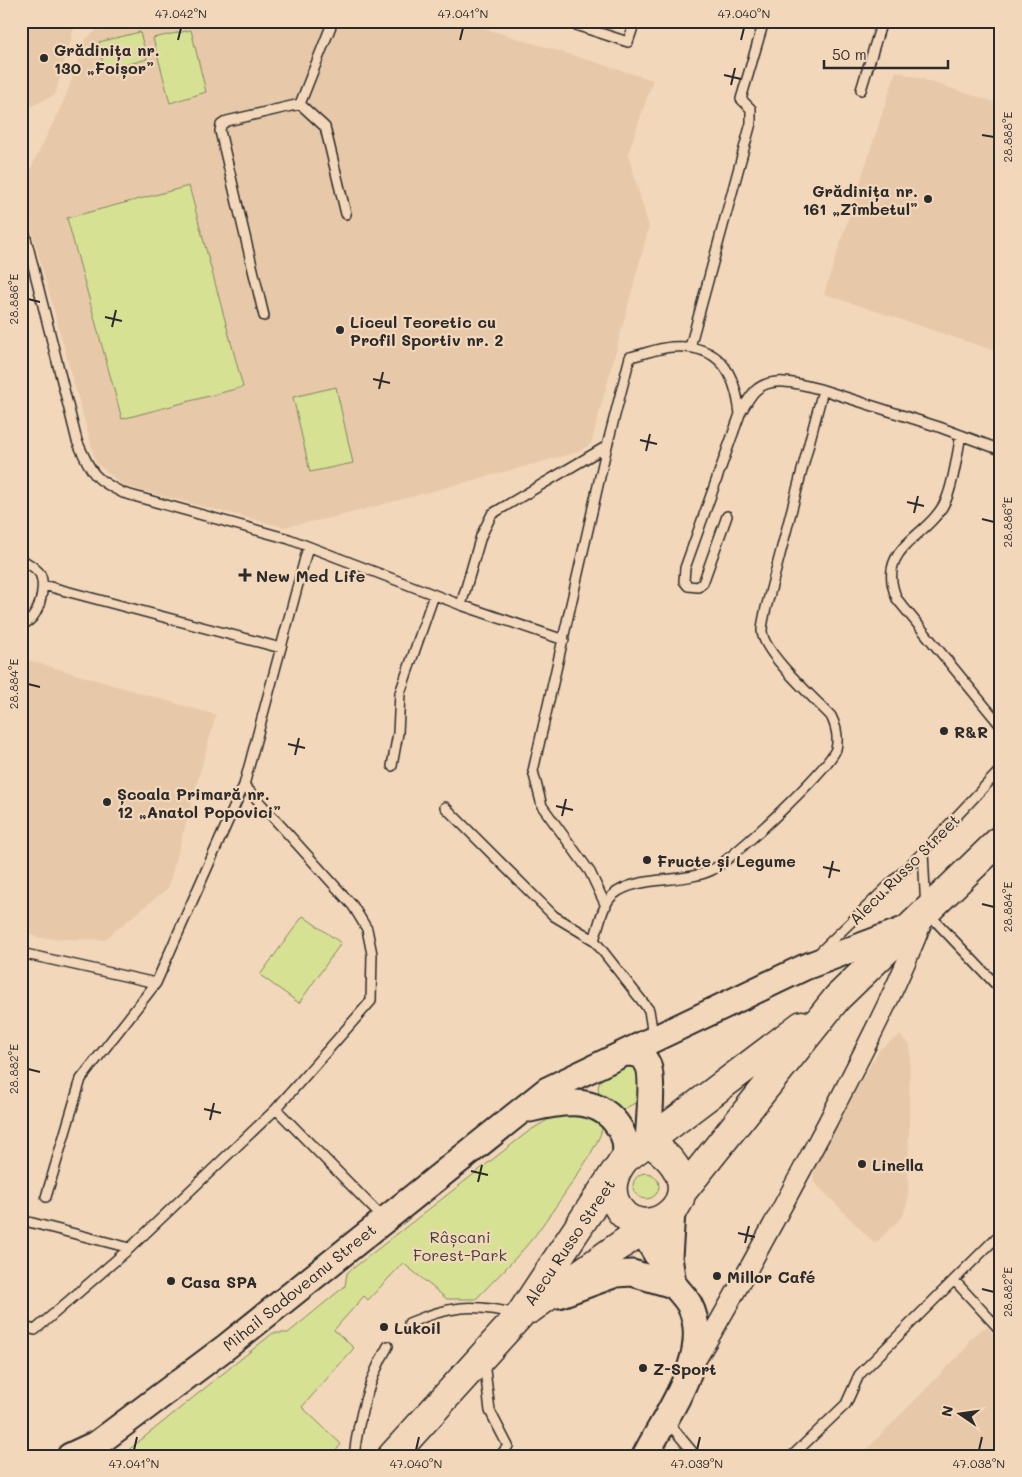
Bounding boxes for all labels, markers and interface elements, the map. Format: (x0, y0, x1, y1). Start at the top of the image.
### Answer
text: 47.042°N (155, 5, 207, 21)
text: 47.041°N (438, 5, 488, 21)
text: 47.040°N (718, 5, 770, 21)
scale bar (824, 38, 948, 70)
place label: Grădinița nr. 130 „Foișor” (54, 39, 160, 79)
text: 50 m (832, 44, 867, 64)
marker: Grădinița nr. 130 „Foișor” (38, 52, 50, 64)
text: 28.888°E (999, 111, 1015, 162)
place label: Grădinița nr. 161 „Zîmbetul” (803, 180, 918, 219)
marker: Grădinița nr. 161 „Zîmbetul” (922, 193, 934, 205)
text: 28.886°E (5, 273, 21, 324)
place label: Liceul Teoretic cu Profil Sportiv nr. 2 (350, 311, 504, 350)
marker: Liceul Teoretic cu Profil Sportiv nr. 2 (334, 324, 346, 336)
text: 28.886°E (999, 496, 1015, 547)
place label: New Med Life (256, 565, 365, 586)
marker: New Med Life (238, 568, 252, 582)
text: 28.884°E (5, 659, 21, 709)
place label: R&R (954, 721, 988, 742)
marker: R&R (938, 725, 950, 737)
place label: Școala Primară nr. 12 „Anatol Popovici” (117, 783, 281, 822)
marker: Școala Primară nr. 12 „Anatol Popovici” (101, 796, 113, 808)
street label: Alecu Russo Street (844, 809, 964, 929)
place label: Fructe și Legume (657, 850, 796, 872)
marker: Fructe și Legume (641, 854, 653, 866)
text: 28.884°E (999, 882, 1015, 932)
text: 28.882°E (5, 1044, 21, 1094)
place label: Linella (872, 1154, 924, 1175)
marker: Linella (856, 1158, 868, 1170)
street label: Alecu Russo Street (519, 1175, 619, 1309)
street label: Mihail Sadoveanu Street (218, 1219, 380, 1355)
park label: Râșcani Forest-Park (413, 1226, 507, 1265)
place label: Millor Café (727, 1266, 815, 1287)
text: 28.882°E (999, 1267, 1015, 1317)
marker: Millor Café (711, 1270, 723, 1282)
place label: Casa SPA (181, 1271, 257, 1292)
marker: Casa SPA (165, 1275, 177, 1287)
place label: Lukoil (394, 1317, 441, 1338)
marker: Lukoil (378, 1321, 390, 1333)
place label: Z-Sport (653, 1358, 716, 1379)
marker: Z-Sport (637, 1362, 649, 1374)
north arrow (934, 1390, 984, 1440)
text: N (936, 1404, 957, 1418)
text: 47.041°N (109, 1455, 159, 1471)
text: 47.040°N (390, 1455, 442, 1471)
text: 47.039°N (671, 1455, 723, 1471)
text: 47.038°N (953, 1455, 1005, 1471)

